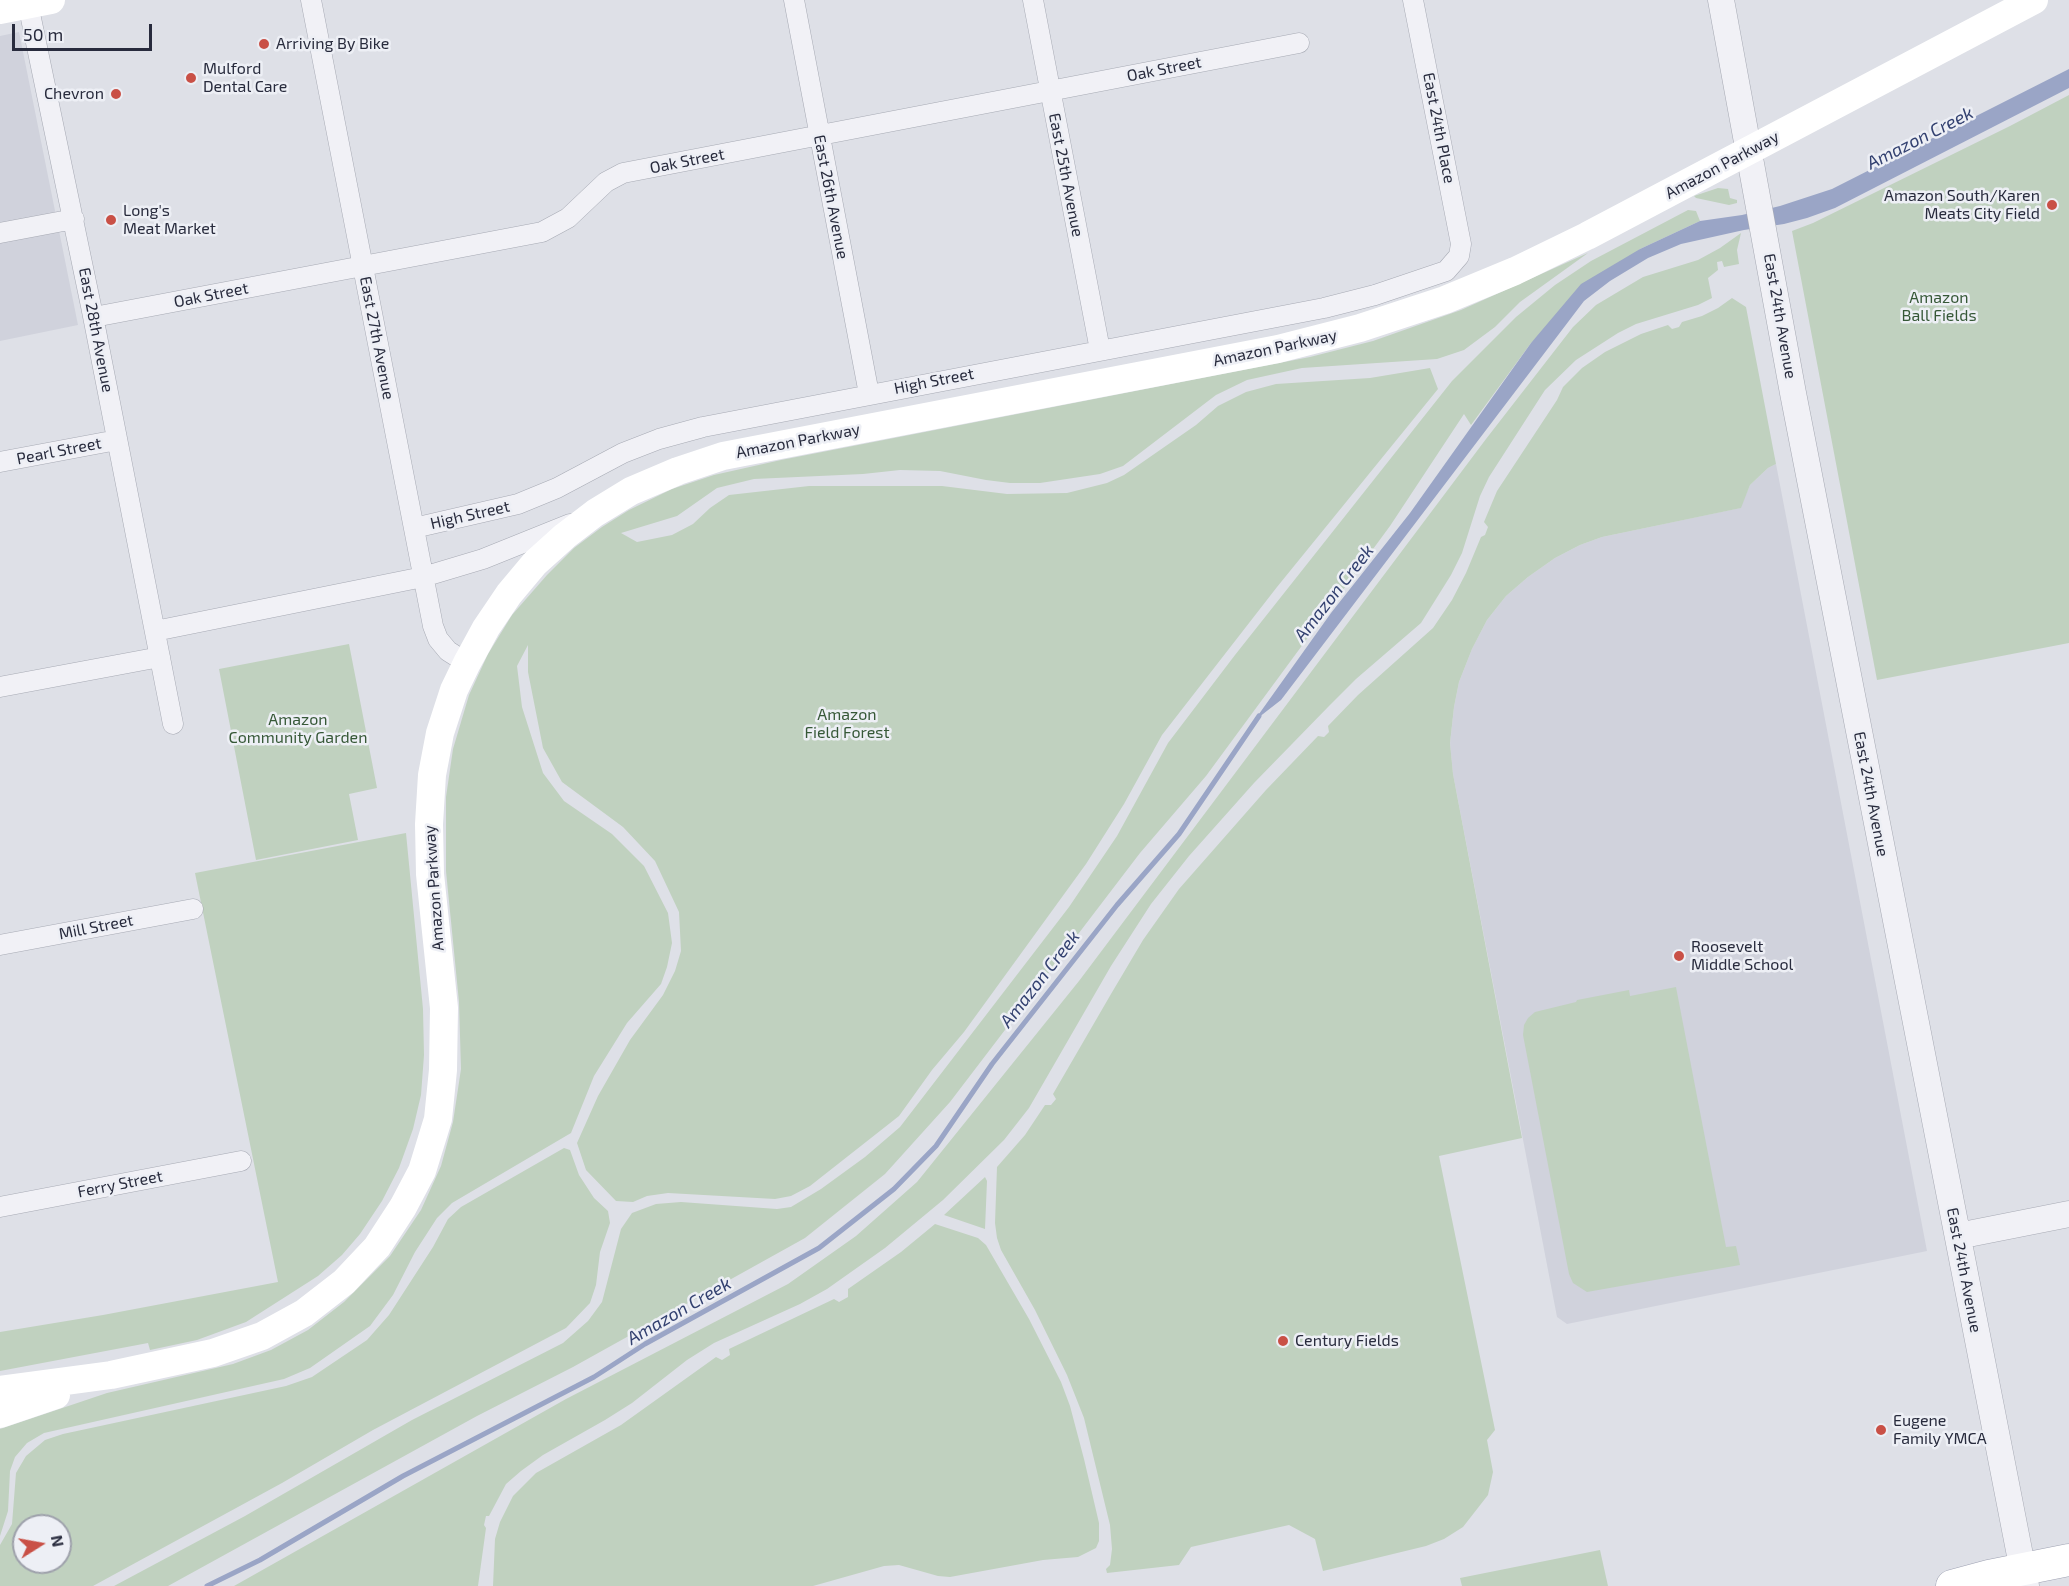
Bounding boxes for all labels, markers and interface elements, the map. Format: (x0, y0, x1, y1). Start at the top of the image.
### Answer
scale bar (15, 12, 154, 50)
text: 50 m (23, 23, 63, 45)
place label: Arriving By Bike (276, 34, 389, 54)
marker: Arriving By Bike (257, 37, 271, 51)
street label: Oak Street (1125, 52, 1203, 86)
place label: Mulford Dental Care (203, 59, 287, 97)
marker: Mulford Dental Care (184, 71, 198, 85)
street label: East 24th Place (1419, 71, 1459, 185)
place label: Chevron (44, 84, 104, 104)
marker: Chevron (109, 87, 123, 101)
water label: Amazon Creek (1863, 102, 1977, 174)
street label: East 25th Avenue (1045, 111, 1087, 239)
street label: Amazon Parkway (1662, 127, 1782, 203)
street label: East 26th Avenue (810, 133, 852, 261)
street label: Oak Street (648, 144, 726, 178)
place label: Amazon South/Karen Meats City Field (1884, 186, 2040, 224)
marker: Amazon South/Karen Meats City Field (2045, 198, 2059, 212)
place label: Long's Meat Market (123, 201, 216, 239)
marker: Long's Meat Market (104, 213, 118, 227)
street label: East 24th Avenue (1760, 252, 1800, 380)
street label: East 28th Avenue (74, 266, 118, 394)
street label: East 27th Avenue (356, 275, 398, 401)
street label: Oak Street (172, 278, 250, 312)
park label: Amazon Ball Fields (1901, 288, 1977, 326)
street label: Amazon Parkway (1211, 326, 1339, 370)
street label: High Street (892, 364, 976, 398)
street label: Amazon Parkway (734, 420, 862, 462)
street label: Pearl Street (15, 433, 103, 469)
street label: High Street (428, 497, 512, 533)
water label: Amazon Creek (1290, 540, 1378, 646)
park label: Amazon Field Forest (804, 705, 890, 743)
park label: Amazon Community Garden (229, 710, 367, 748)
street label: East 24th Avenue (1849, 730, 1893, 858)
street label: Amazon Parkway (420, 825, 448, 951)
street label: Mill Street (57, 910, 135, 944)
water label: Amazon Creek (996, 926, 1084, 1032)
place label: Roosevelt Middle School (1691, 937, 1793, 975)
marker: Roosevelt Middle School (1672, 949, 1686, 963)
street label: Ferry Street (76, 1166, 164, 1202)
street label: East 24th Avenue (1942, 1206, 1986, 1334)
water label: Amazon Creek (623, 1272, 735, 1350)
place label: Century Fields (1295, 1331, 1399, 1351)
marker: Century Fields (1276, 1334, 1290, 1348)
place label: Eugene Family YMCA (1893, 1411, 1987, 1449)
marker: Eugene Family YMCA (1874, 1423, 1888, 1437)
north arrow (12, 1514, 72, 1574)
text: N (48, 1533, 69, 1548)

